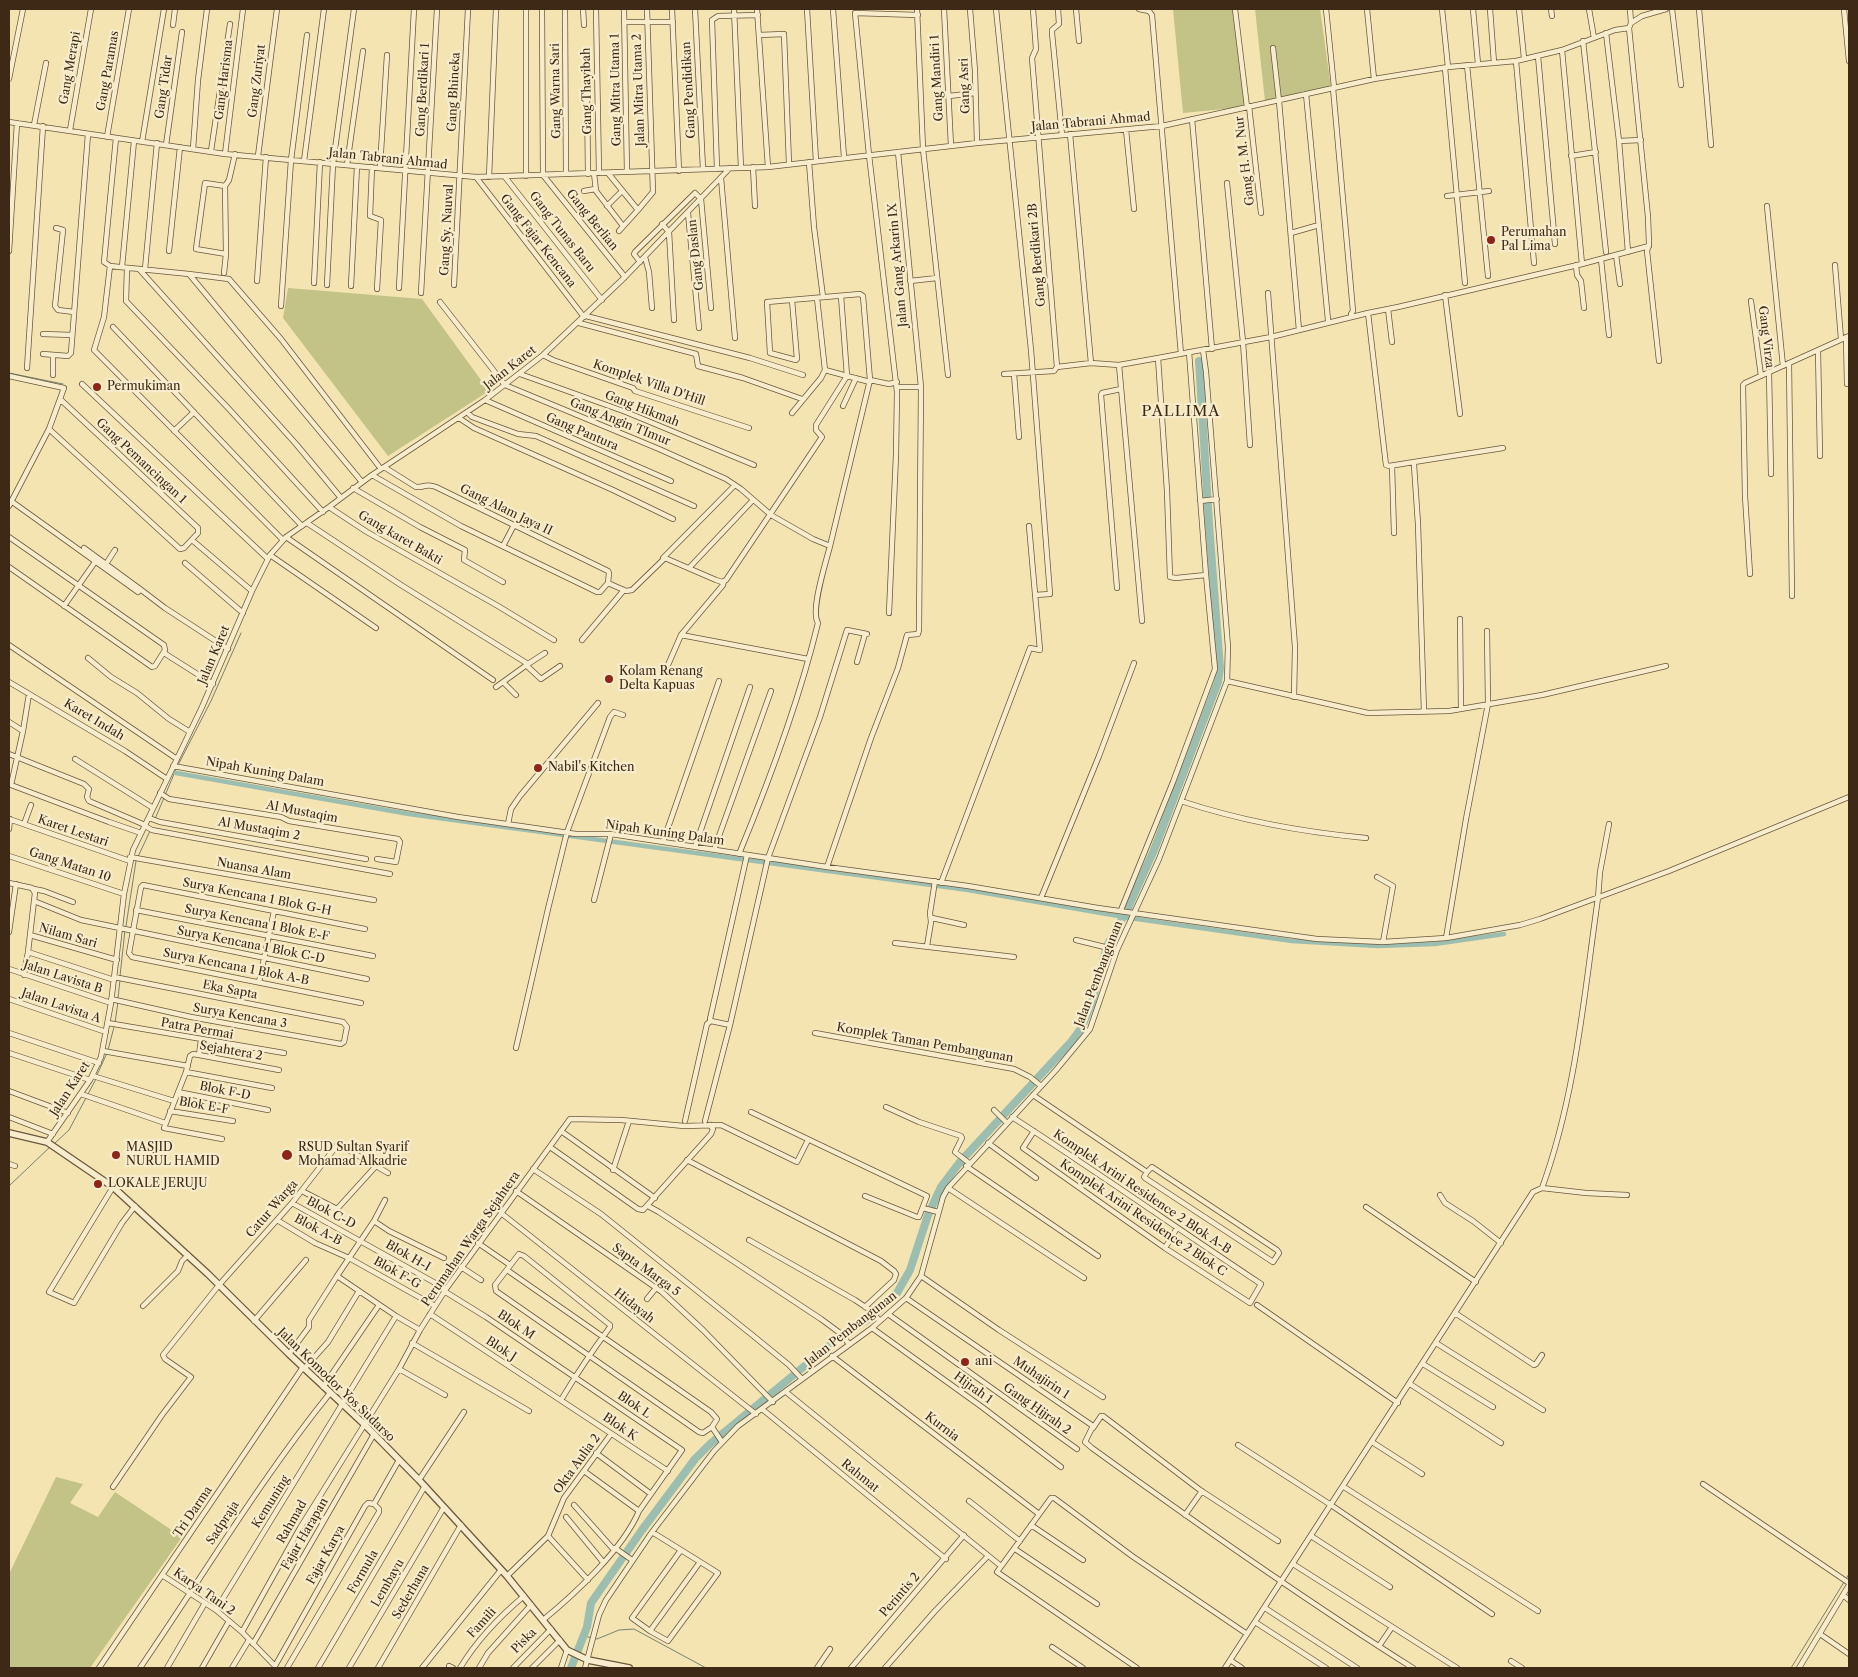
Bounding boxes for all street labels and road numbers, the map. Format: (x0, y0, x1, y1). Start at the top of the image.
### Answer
street label: Gang Merapi (56, 30, 84, 106)
street label: Gang Paramas (94, 30, 122, 112)
street label: Gang Mitra Utama 1 (608, 33, 624, 147)
street label: Jalan Mitra Utama 2 (630, 33, 648, 147)
street label: Gang Mandiri 1 (928, 34, 946, 122)
street label: Gang Harisma (212, 39, 236, 121)
street label: Gang Pendidikan (679, 41, 699, 139)
street label: Gang Zuriyat (245, 43, 269, 119)
street label: Gang Berdikari 1 (413, 43, 433, 137)
street label: Gang Warna Sari (548, 43, 564, 139)
street label: Gang Thayibah (579, 47, 595, 135)
street label: Gang Bhineka (445, 52, 463, 132)
street label: Gang Tidar (152, 54, 176, 120)
street label: Gang Asri (957, 58, 973, 114)
street label: Jalan Tabrani Ahmad (1031, 110, 1151, 134)
street label: Gang H. M. Nur (1232, 115, 1258, 207)
street label: Jalan Tabrani Ahmad (328, 146, 448, 172)
street label: Gang Sy. Nauval (437, 184, 457, 276)
street label: Gang Berlian (563, 187, 621, 253)
street label: Gang Tunas Baru (526, 189, 598, 275)
street label: Gang Fajar Kencana (497, 191, 579, 291)
street label: Jalan Gang Arkarin IX (885, 202, 911, 328)
street label: Gang Berdikari 2B (1025, 202, 1049, 308)
street label: Gang Daslan (685, 219, 707, 291)
street label: Gang Virza (1755, 305, 1777, 369)
street label: Jalan Karet (481, 343, 539, 393)
street label: Komplek Villa D'Hill (591, 357, 707, 409)
street label: Gang Hikmah (603, 388, 681, 430)
street label: Gang Angin TImur (568, 395, 672, 449)
street label: Gang Pantura (543, 410, 621, 454)
street label: Gang Pemancingan 1 (93, 415, 189, 507)
street label: Gang Alam Jaya II (457, 481, 555, 539)
street label: Gang karet Bakti (355, 508, 445, 568)
street label: Jalan Karet (195, 623, 233, 687)
street label: Karet Indah (61, 696, 127, 744)
street label: Nipah Kuning Dalam (205, 754, 325, 790)
street label: Al Mustaqim (265, 798, 339, 826)
street label: Karet Lestari (36, 812, 110, 850)
street label: Al Mustaqim 2 (217, 815, 301, 843)
street label: Nipah Kuning Dalam (605, 818, 725, 848)
street label: Gang Matan 10 (27, 845, 113, 885)
street label: Nuansa Alam (216, 855, 292, 883)
street label: Surya Kencana 1 Blok G-H (181, 875, 333, 919)
street label: Surya Kencana 1 Blok E-F (183, 902, 331, 944)
street label: Jalan Pembangunan (1072, 919, 1126, 1029)
street label: Nilam Sari (37, 921, 99, 951)
street label: Surya Kencana 1 Blok C-D (176, 924, 326, 966)
street label: Surya Kencana 1 Blok A-B (162, 946, 310, 988)
street label: Jalan Lavista B (22, 957, 104, 997)
street label: Eka Sapta (201, 978, 259, 1002)
street label: Jalan Lavista A (19, 986, 103, 1026)
street label: Surya Kencana 3 (192, 1001, 288, 1031)
street label: Patra Permai (160, 1016, 234, 1042)
street label: Komplek Taman Pembangunan (835, 1020, 1015, 1066)
street label: Sejahtera 2 (198, 1038, 264, 1064)
street label: Jalan Karet (47, 1059, 93, 1119)
street label: Blok F-D (198, 1079, 252, 1103)
street label: Blok E-F (178, 1094, 230, 1118)
street label: Komplek Arini Residence 2 Blok A-B (1050, 1127, 1234, 1257)
street label: Komplek Arini Residence 2 Blok C (1057, 1157, 1229, 1279)
street label: Perumahan Warga Sejahtera (419, 1169, 523, 1309)
street label: Catur Warga (243, 1177, 301, 1241)
street label: Blok C-D (304, 1194, 358, 1232)
street label: Blok A-B (292, 1211, 344, 1249)
street label: Blok H-I (383, 1237, 433, 1275)
street label: Sapta Marga 5 (609, 1241, 683, 1299)
street label: Blok F-G (371, 1254, 423, 1292)
street label: Hidayah (611, 1286, 657, 1326)
street label: Jalan Pembangunan (802, 1289, 900, 1369)
street label: Blok M (495, 1307, 537, 1343)
street label: Jalan Komodor Yos Sudarso (274, 1325, 398, 1445)
street label: Blok J (483, 1334, 519, 1364)
street label: Muhajirin 1 (1010, 1354, 1072, 1402)
street label: Hijrah 1 (951, 1369, 995, 1407)
street label: Gang Hijrah 2 (1000, 1380, 1074, 1438)
street label: Blok L (615, 1389, 653, 1421)
street label: Kurnia (922, 1409, 962, 1445)
street label: Blok K (600, 1410, 640, 1444)
street label: Okta Aulia 2 (551, 1431, 603, 1497)
street label: Rahmat (838, 1456, 882, 1496)
street label: Kemuning (249, 1473, 293, 1531)
street label: Tri Darma (171, 1484, 215, 1540)
street label: Fajar Harapan (279, 1495, 331, 1573)
street label: Sadpraja (204, 1498, 242, 1548)
street label: Rahmad (274, 1498, 310, 1546)
street label: Fajar Karya (304, 1523, 348, 1587)
street label: Formula (345, 1548, 381, 1596)
street label: Lembayu (368, 1556, 408, 1610)
street label: Sederhana (390, 1562, 432, 1622)
street label: Karya Tani 2 (170, 1565, 238, 1619)
street label: Perintis 2 (877, 1570, 923, 1620)
street label: Famili (465, 1605, 499, 1641)
street label: Piska (508, 1625, 540, 1657)

